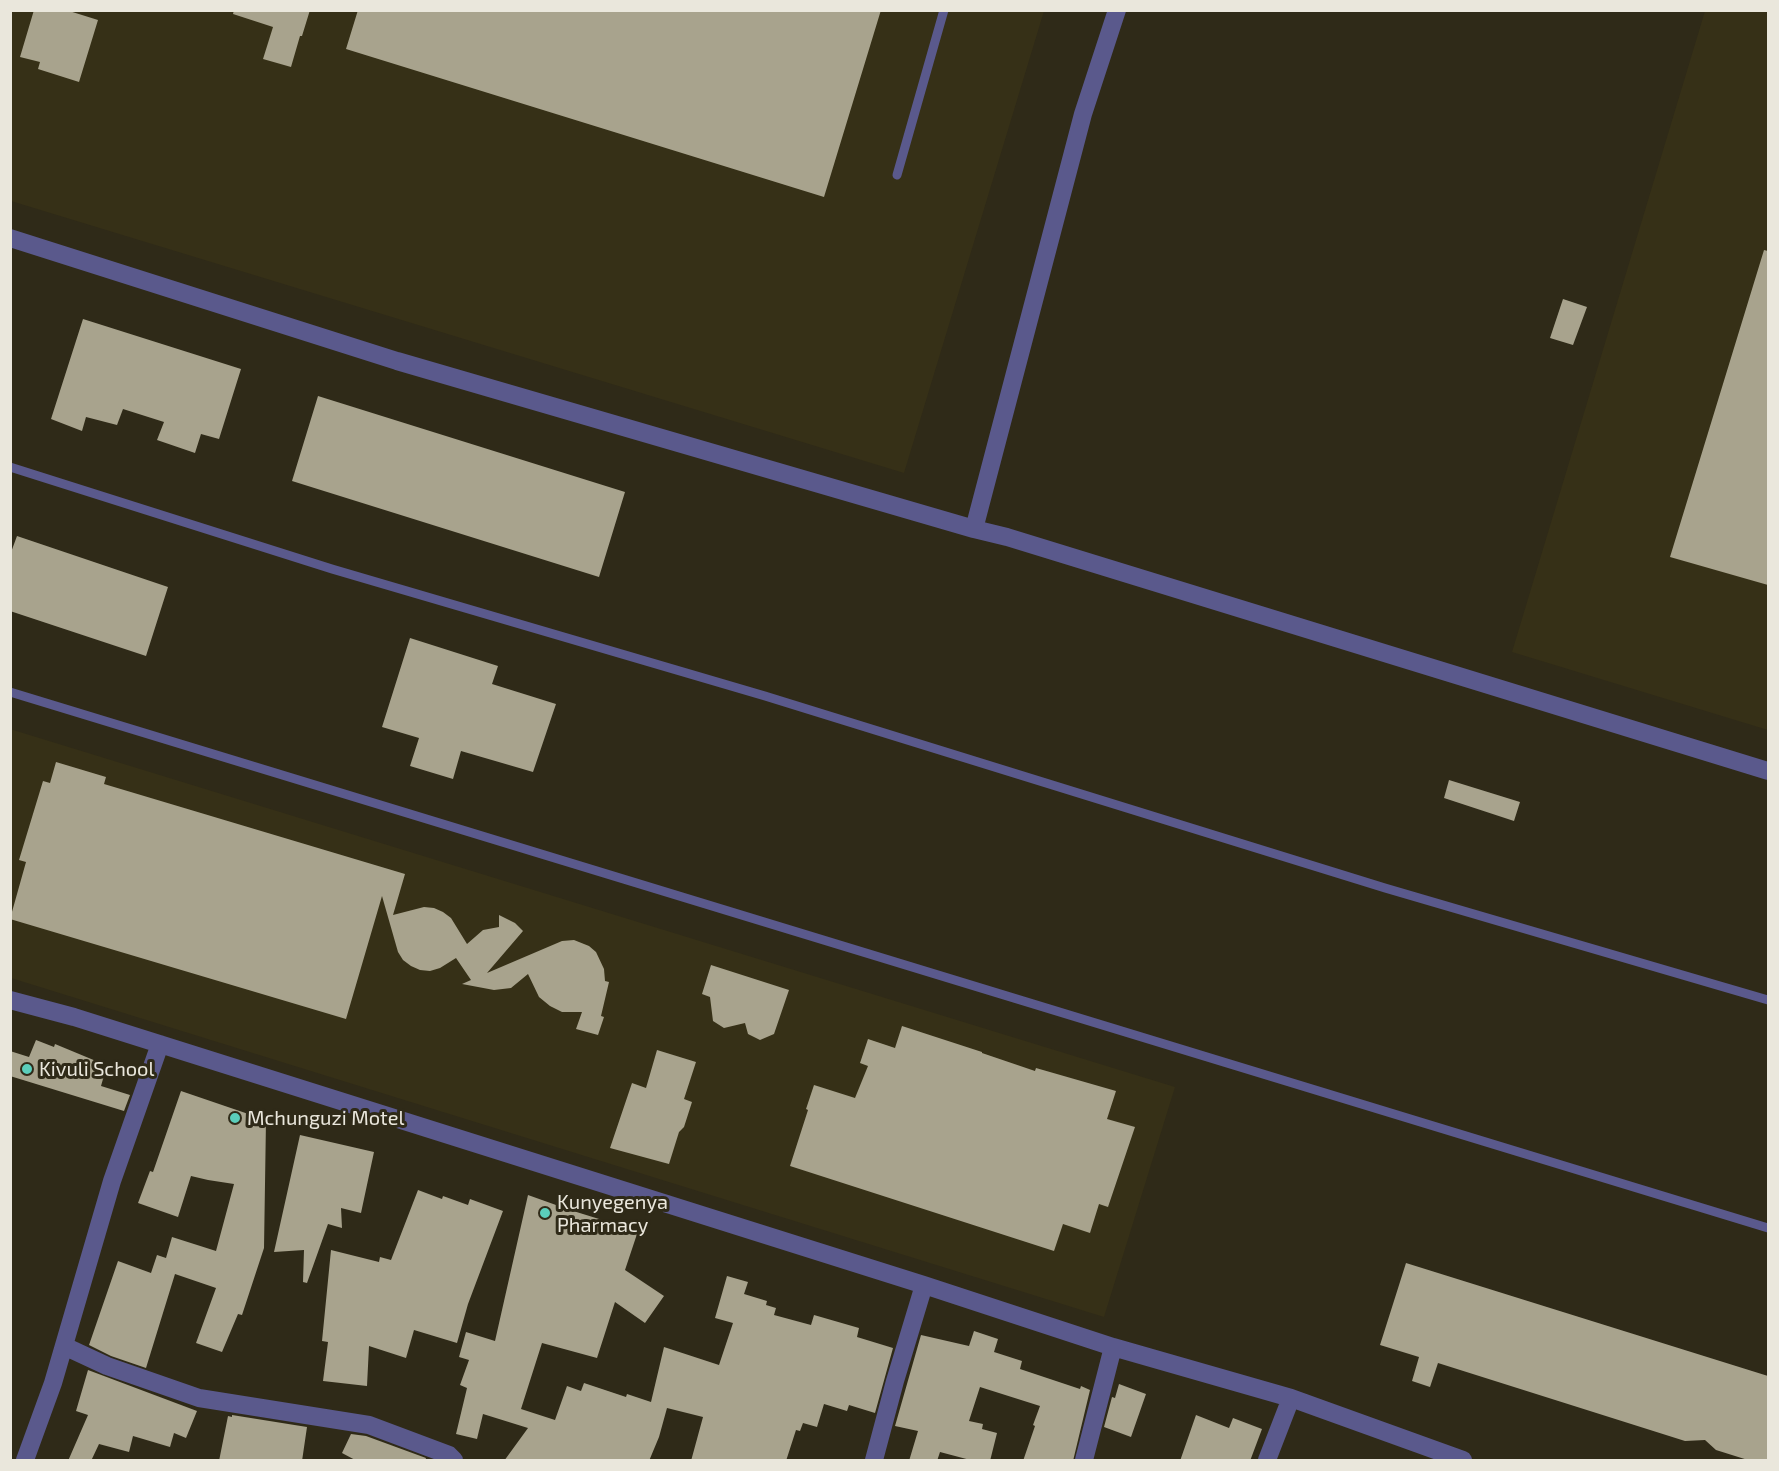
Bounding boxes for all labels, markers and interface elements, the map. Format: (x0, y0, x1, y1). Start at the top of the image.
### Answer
place label: Kivuli School (39, 1057, 154, 1081)
marker: Kivuli School (20, 1062, 34, 1076)
place label: Mchunguzi Motel (247, 1106, 404, 1130)
marker: Mchunguzi Motel (228, 1111, 242, 1125)
place label: Kunyegenya Pharmacy (557, 1190, 668, 1237)
marker: Kunyegenya Pharmacy (538, 1206, 552, 1220)

